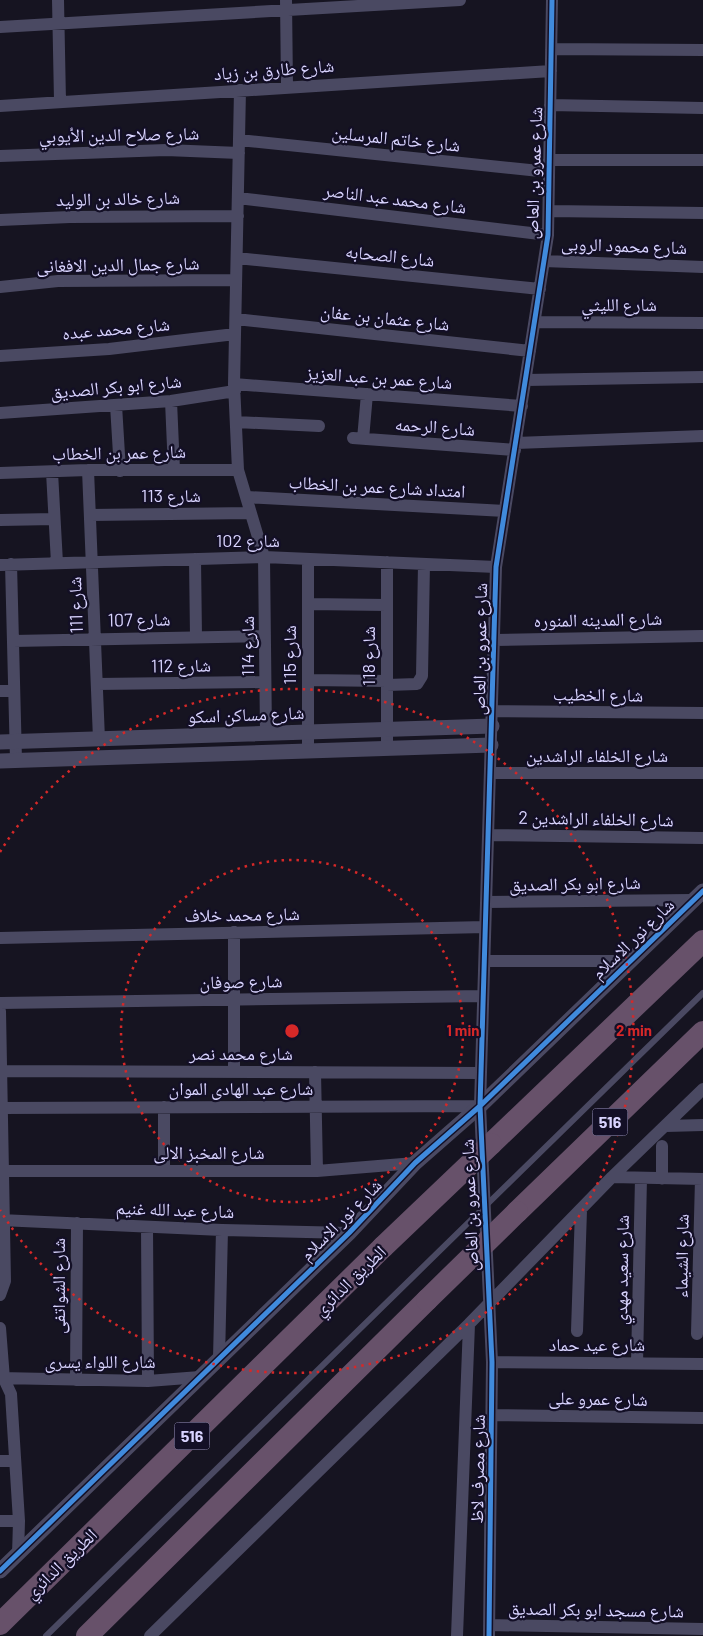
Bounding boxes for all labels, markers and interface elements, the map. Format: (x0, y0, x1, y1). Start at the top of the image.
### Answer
street label: شارع طارق بن زياد (213, 54, 335, 85)
street label: شارع عمرو بن العاص (520, 106, 547, 240)
street label: شارع خاتم المرسلين (331, 120, 461, 158)
street label: شارع صلاح الدين الأيوبي (39, 122, 199, 151)
street label: شارع محمد عبد الناصر (322, 178, 468, 219)
street label: شارع خالد بن الوليد (56, 186, 180, 211)
street label: شارع محمود الروبى (561, 232, 687, 259)
street label: شارع الصحابه (344, 239, 436, 272)
street label: شارع جمال الدين الافغانى (36, 252, 200, 277)
street label: شارع الليثي (581, 293, 657, 320)
street label: شارع عثمان بن عفان (319, 299, 451, 336)
street label: شارع محمد عبده (61, 312, 171, 345)
street label: شارع عمر بن عبد العزيز (304, 361, 453, 394)
street label: شارع ابو بكر الصديق (49, 369, 182, 404)
street label: شارع الرحمه (394, 412, 476, 441)
street label: شارع عمر بن الخطاب (52, 440, 186, 465)
street label: امتداد شارع عمر بن الخطاب (288, 470, 466, 503)
street label: شارع 113 (141, 484, 201, 507)
street label: شارع 102 (216, 529, 280, 552)
street label: شارع 111 (63, 576, 88, 634)
street label: شارع عمرو بن العاص (467, 583, 492, 715)
street label: شارع 107 (107, 607, 171, 632)
street label: شارع المدينه المنوره (534, 607, 662, 632)
street label: شارع 114 (236, 616, 259, 676)
street label: شارع 115 (278, 625, 301, 685)
street label: شارع 118 (357, 626, 380, 686)
street label: شارع 112 (151, 653, 211, 678)
street label: شارع الخطيب (553, 682, 643, 707)
street label: شارع مساكن اسكو (187, 701, 305, 728)
street label: شارع الخلفاء الراشدين (526, 744, 668, 767)
street label: شارع الخلفاء الراشدين 2 (518, 806, 674, 831)
street label: شارع ابو بكر الصديق (509, 871, 641, 896)
street label: شارع نور الاسلام (586, 893, 680, 985)
street label: شارع محمد خلاف (184, 902, 300, 927)
street label: شارع صوفان (199, 969, 283, 994)
text: 1 min (447, 1021, 479, 1039)
text: 2 min (616, 1021, 652, 1039)
centre of rings (283, 1022, 301, 1040)
street label: شارع محمد نصر (188, 1042, 293, 1065)
street label: شارع عبد الهادى الموان (169, 1077, 313, 1100)
road number: 516 (592, 1108, 628, 1136)
street label: شارع عمرو بن العاص (456, 1138, 483, 1272)
street label: شارع المخبز الالى (153, 1141, 265, 1164)
street label: شارع نور الاسلام (295, 1174, 387, 1266)
street label: شارع عبد الله غنيم (115, 1196, 235, 1224)
street label: شارع الشيماء (669, 1214, 694, 1298)
street label: شارع سعيد مهدي (609, 1215, 638, 1325)
street label: شارع الشواتفى (47, 1238, 70, 1334)
street label: الطريق الدائري (308, 1240, 393, 1324)
street label: شارع عيد حماد (549, 1333, 645, 1356)
street label: شارع اللواء يسرى (44, 1350, 156, 1373)
street label: شارع عمرو على (548, 1386, 648, 1411)
street label: شارع مصرف لاظ (465, 1414, 490, 1524)
road number: 516 (174, 1422, 210, 1450)
street label: الطريق الدائري (19, 1523, 104, 1607)
street label: شارع مسجد ابو بكر الصديق (508, 1596, 684, 1623)

